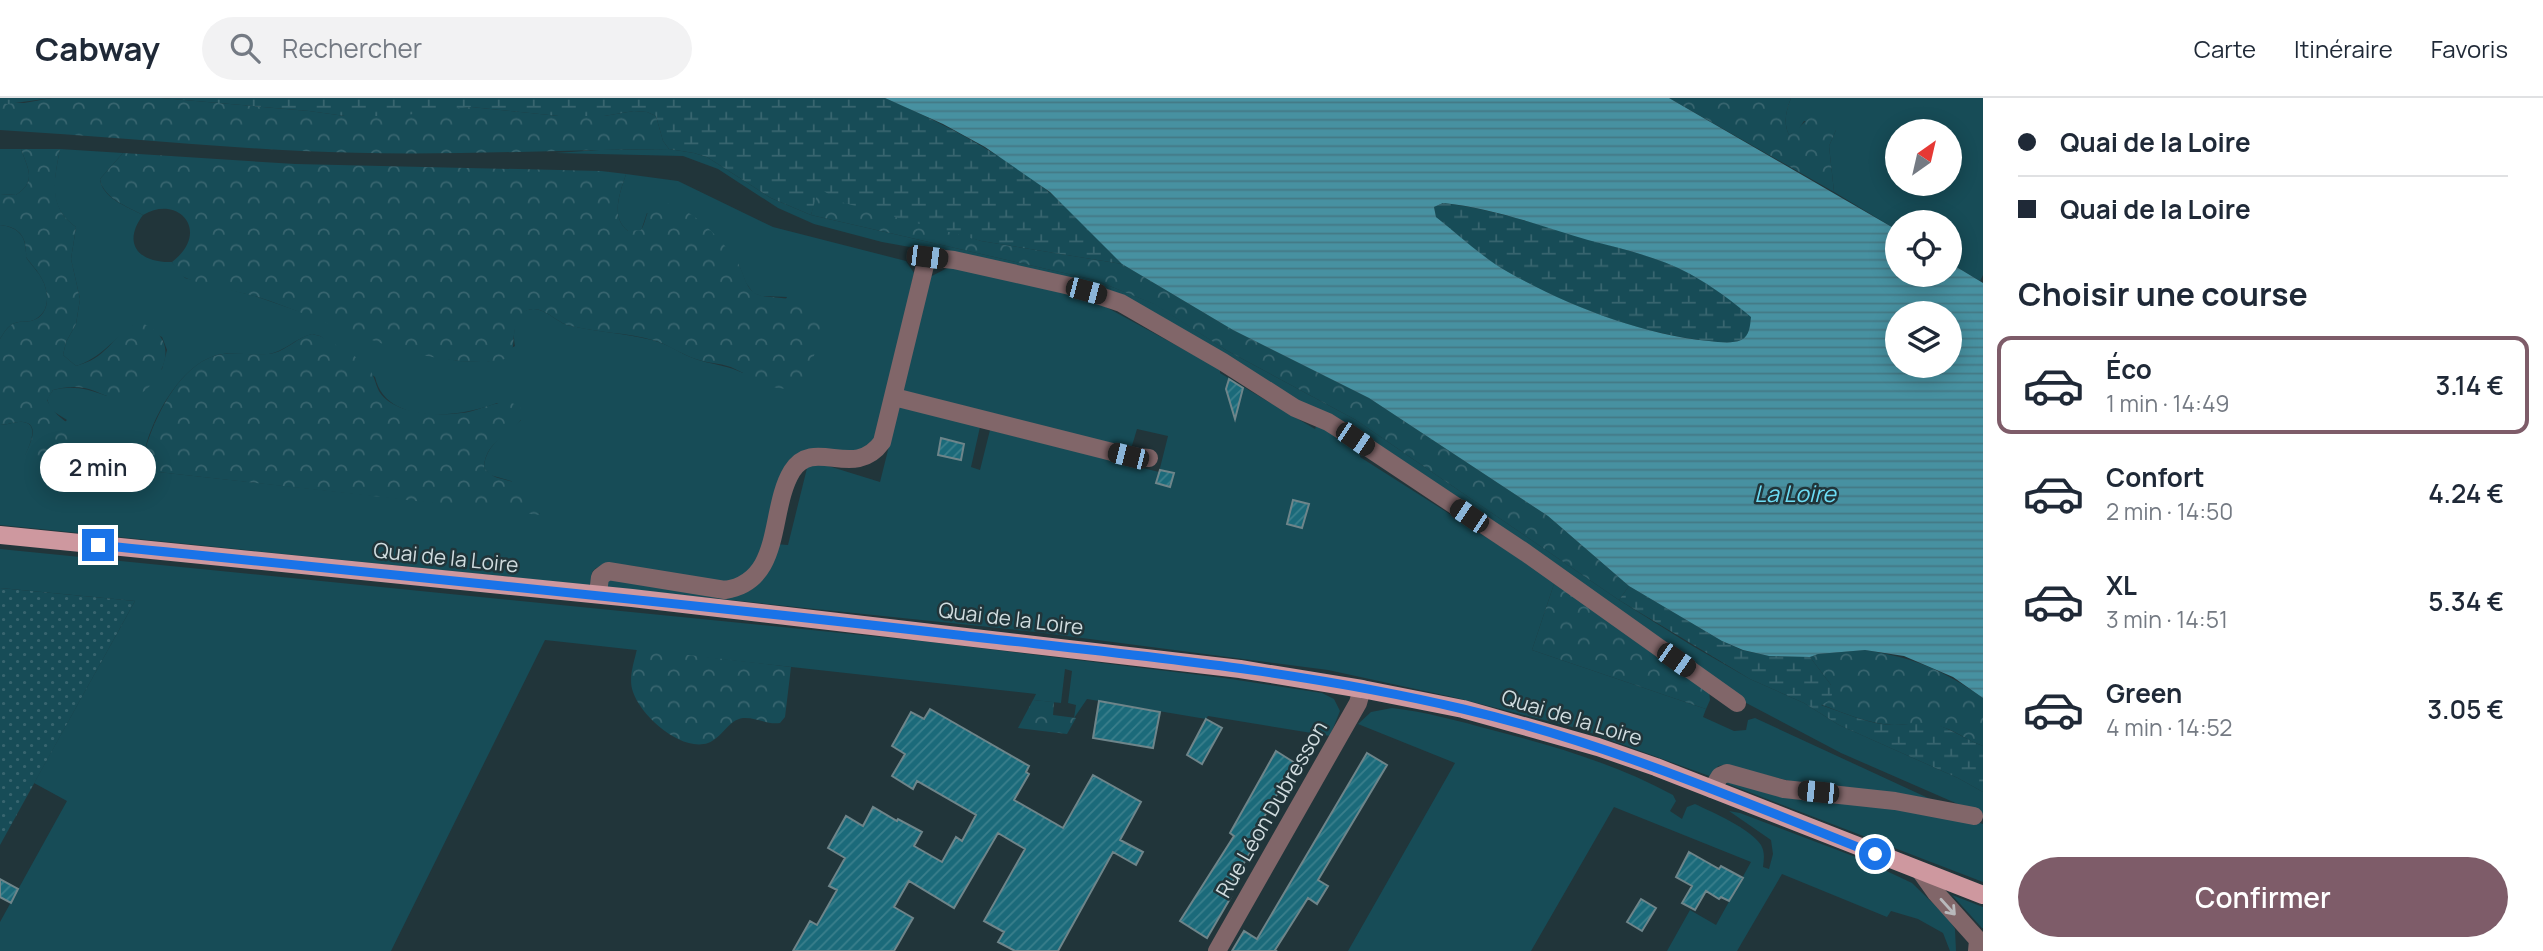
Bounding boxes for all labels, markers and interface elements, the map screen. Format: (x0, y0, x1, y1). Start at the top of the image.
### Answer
search box (202, 17, 692, 80)
text: Cabway (35, 26, 160, 71)
icon: search (226, 29, 264, 67)
text: Rechercher (282, 30, 422, 66)
text: Carte (2194, 32, 2256, 65)
text: Itinéraire (2294, 32, 2393, 65)
text: Favoris (2431, 32, 2508, 65)
north arrow (1885, 119, 1962, 196)
map controls (1885, 119, 1962, 378)
text: Quai de la Loire (2060, 124, 2251, 160)
text: Quai de la Loire (2060, 191, 2251, 227)
button: locate (1885, 210, 1962, 287)
car (905, 244, 950, 270)
text: Choisir une course (2018, 272, 2308, 316)
car (1063, 275, 1110, 307)
button: layers (1885, 301, 1962, 378)
text: Éco (2106, 351, 2152, 387)
icon: car (2022, 354, 2085, 417)
text: 3.14 € (2436, 367, 2504, 403)
text: 1 min · 14:49 (2106, 387, 2230, 419)
car (1332, 419, 1379, 459)
car (1106, 441, 1151, 471)
callout: 2 min (40, 444, 156, 492)
text: 2 min (69, 451, 127, 483)
text: Confort (2106, 459, 2205, 495)
icon: car (2022, 462, 2085, 525)
text: 4.24 € (2428, 475, 2504, 511)
water label: La Loire (1754, 477, 1837, 509)
text: 2 min · 14:50 (2106, 495, 2233, 527)
car (1446, 496, 1493, 536)
route end (82, 529, 114, 561)
street label: Quai de la Loire (372, 535, 520, 579)
text: XL (2106, 567, 2137, 603)
icon: car (2022, 570, 2085, 633)
text: 5.34 € (2428, 583, 2504, 619)
street label: Quai de la Loire (937, 595, 1085, 641)
text: 3 min · 14:51 (2106, 603, 2228, 635)
car (1653, 639, 1700, 681)
text: Green (2106, 675, 2182, 711)
icon: car (2022, 678, 2085, 741)
street label: Quai de la Loire (1498, 682, 1646, 752)
text: 3.05 € (2427, 691, 2504, 727)
text: 4 min · 14:52 (2106, 711, 2232, 743)
street label: Rue Léon Dubresson (1209, 715, 1333, 903)
car (1797, 779, 1840, 805)
route start (1859, 838, 1891, 870)
button: Confirmer (2018, 857, 2508, 937)
one-way arrow (1940, 898, 1956, 916)

